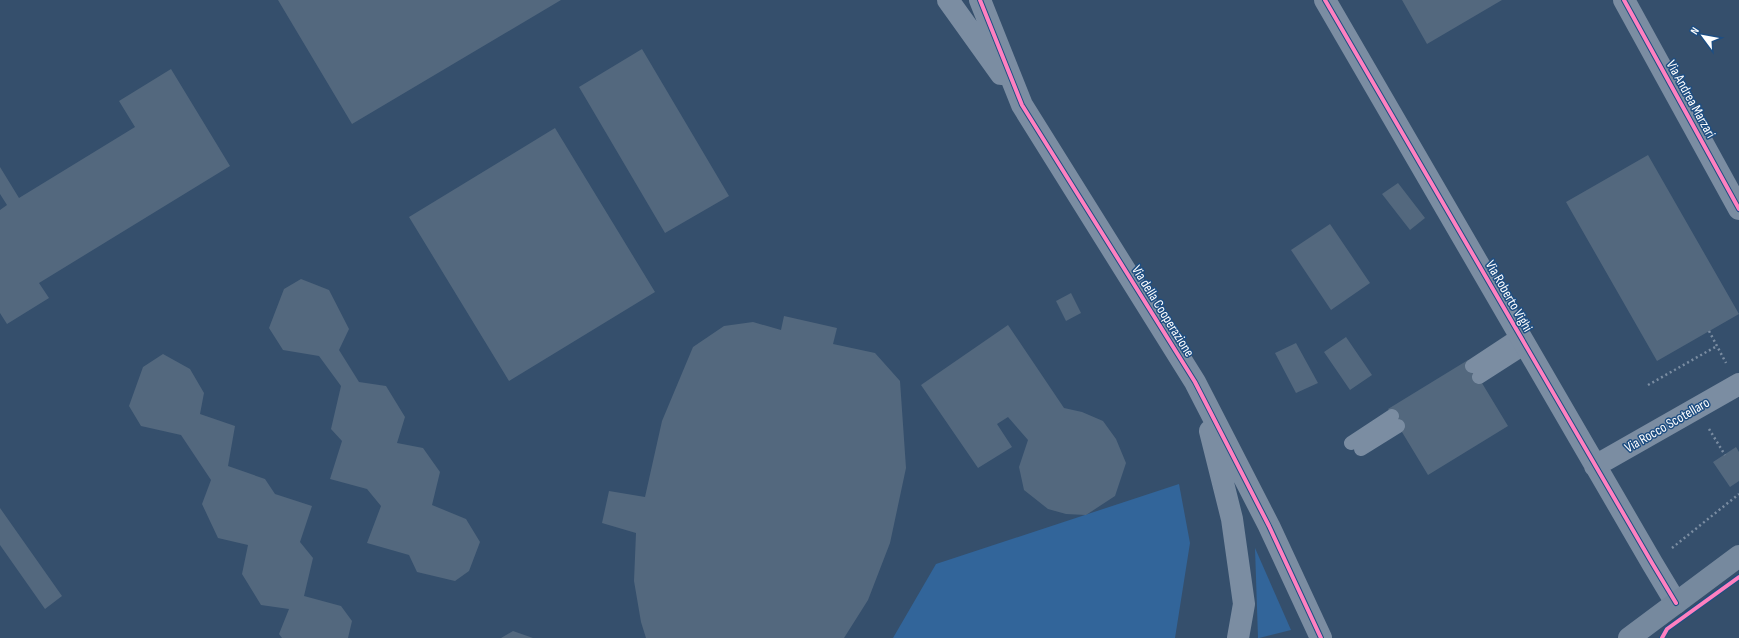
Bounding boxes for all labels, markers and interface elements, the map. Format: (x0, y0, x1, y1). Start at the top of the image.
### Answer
north arrow (1683, 16, 1723, 56)
text: N (1688, 25, 1702, 37)
street label: Via Andrea Marzari (1663, 57, 1719, 141)
street label: Via Roberto Vighi (1482, 257, 1536, 335)
street label: Via della Cooperazione (1128, 262, 1198, 360)
street label: Via Rocco Scotellaro (1622, 394, 1713, 456)

